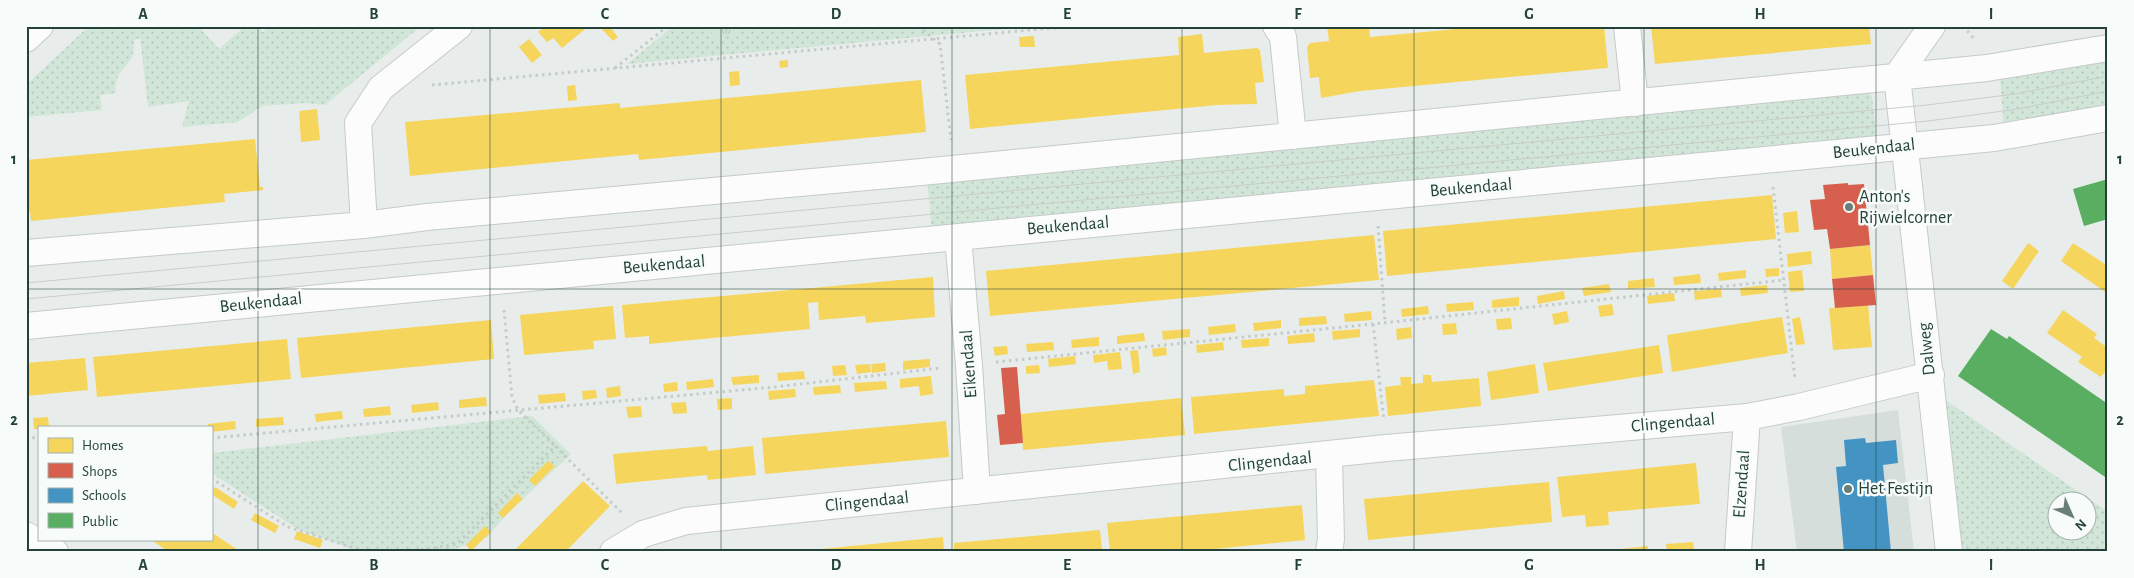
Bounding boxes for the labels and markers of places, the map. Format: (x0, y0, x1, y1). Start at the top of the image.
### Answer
place label: Anton's Rijwielcorner (1859, 188, 1952, 227)
marker: Anton's Rijwielcorner (1843, 201, 1855, 213)
place label: Het Festijn (1858, 480, 1933, 498)
marker: Het Festijn (1842, 483, 1854, 495)

